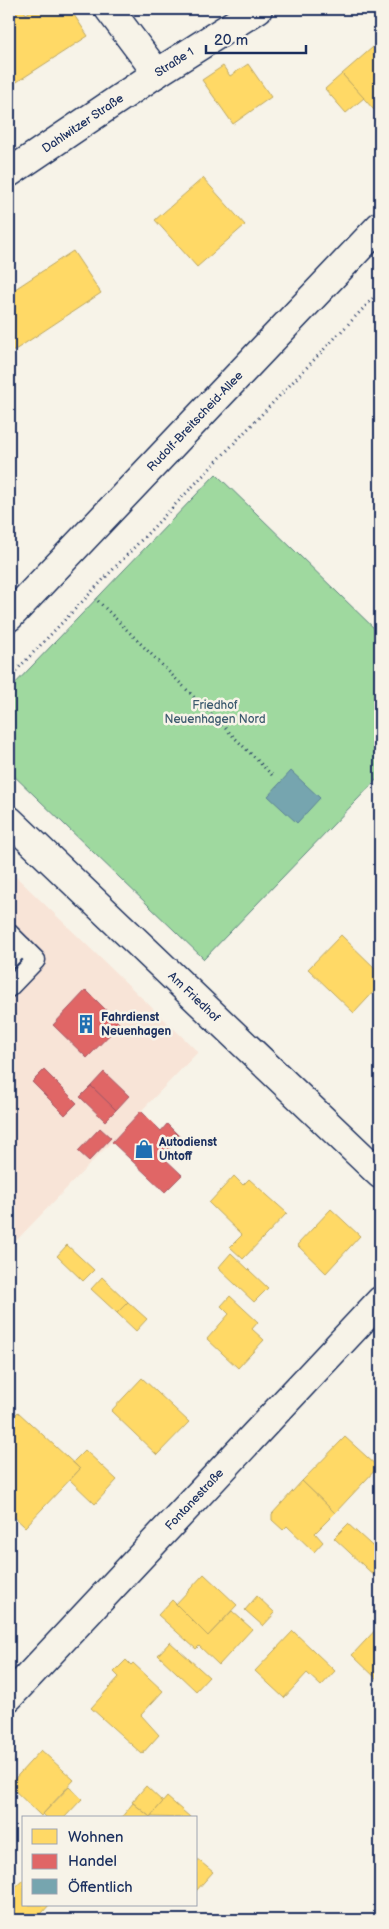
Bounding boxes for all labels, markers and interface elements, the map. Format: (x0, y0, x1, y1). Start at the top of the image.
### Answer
scale bar (206, 22, 306, 54)
text: 20 m (214, 31, 248, 50)
street label: Straße 1 (152, 45, 197, 81)
street label: Dahlwitzer Straße (39, 91, 127, 156)
street label: Rudolf-Breitscheid-Allee (144, 368, 246, 475)
park label: Friedhof Neuenhagen Nord (164, 698, 266, 727)
street label: Am Friedhof (165, 969, 223, 1025)
place label: Fahrdienst Neuenhagen (101, 1010, 171, 1039)
building icon: Fahrdienst Neuenhagen (75, 1013, 97, 1035)
place label: Autodienst Uhtoff (158, 1135, 217, 1164)
shop icon: Autodienst Uhtoff (133, 1138, 155, 1160)
street label: Fontanestraße (162, 1466, 227, 1533)
legend (22, 1816, 198, 1906)
text: Wohnen (68, 1828, 123, 1847)
text: Handel (68, 1852, 117, 1871)
text: Öffentlich (68, 1878, 133, 1897)

